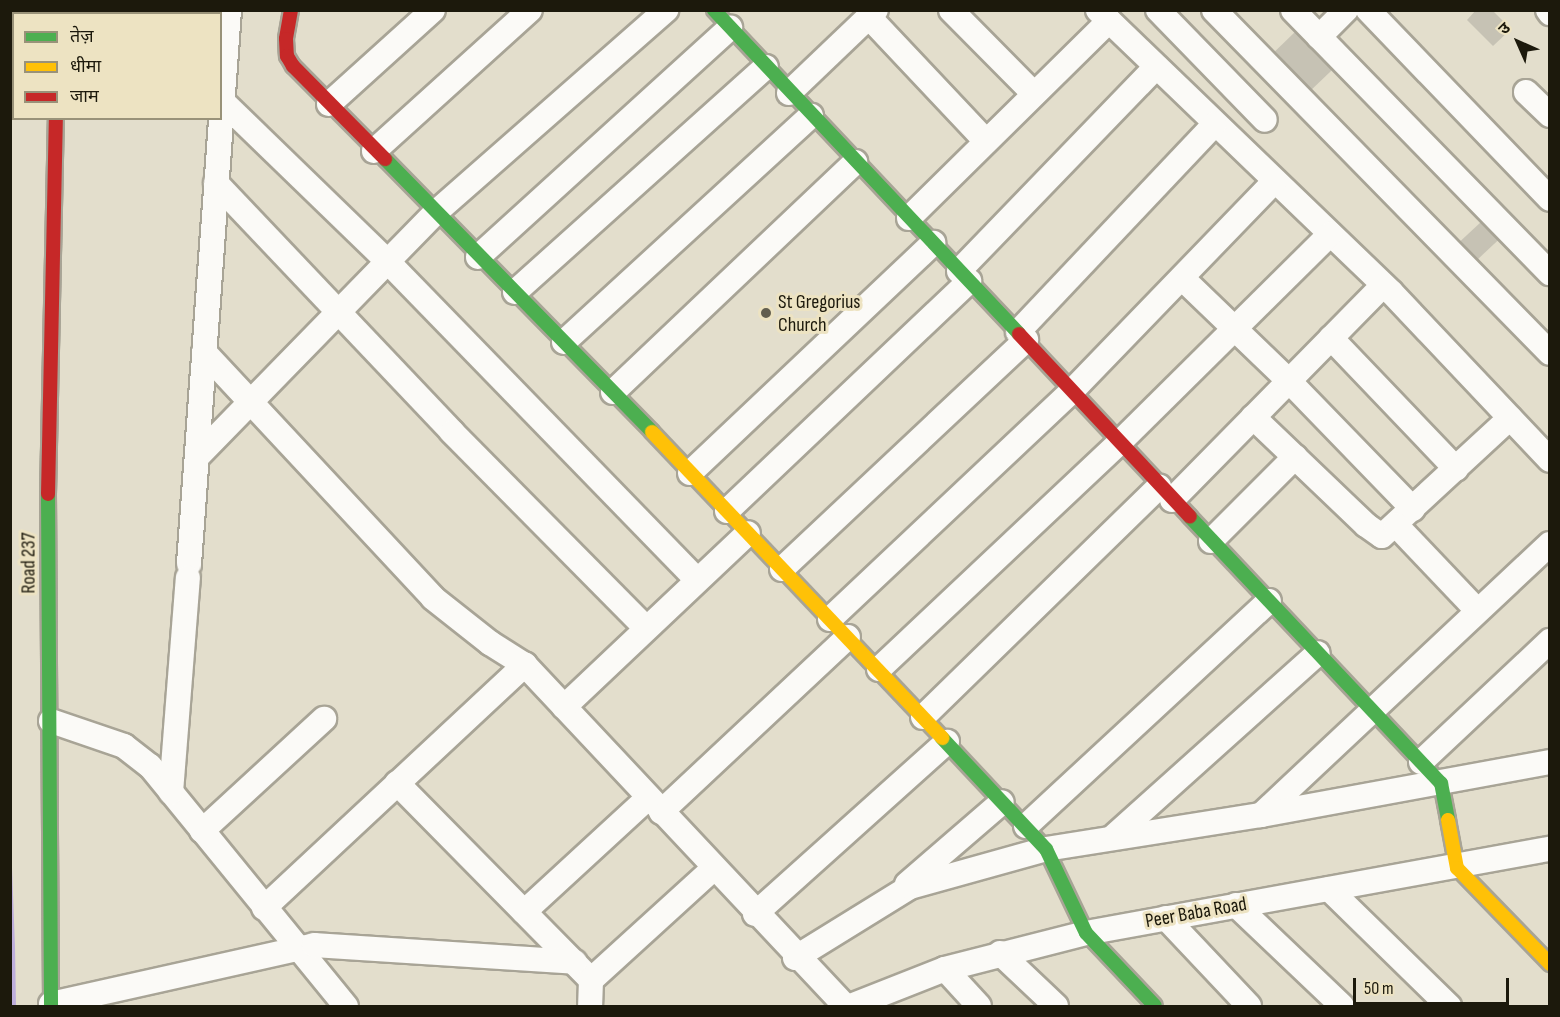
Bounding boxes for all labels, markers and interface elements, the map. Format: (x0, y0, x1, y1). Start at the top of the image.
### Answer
legend (12, 12, 222, 120)
north arrow (1488, 12, 1548, 72)
text: उ (1495, 19, 1515, 39)
text: तेज़ (70, 26, 94, 47)
text: धीमा (70, 56, 101, 77)
text: जाम (70, 86, 99, 107)
place label: St Gregorius Church (778, 290, 861, 337)
marker: St Gregorius Church (759, 306, 773, 320)
street label: Road 237 (17, 532, 41, 594)
street label: Peer Baba Road (1143, 892, 1249, 934)
scale bar (1356, 966, 1512, 1004)
text: 50 m (1364, 978, 1394, 999)

